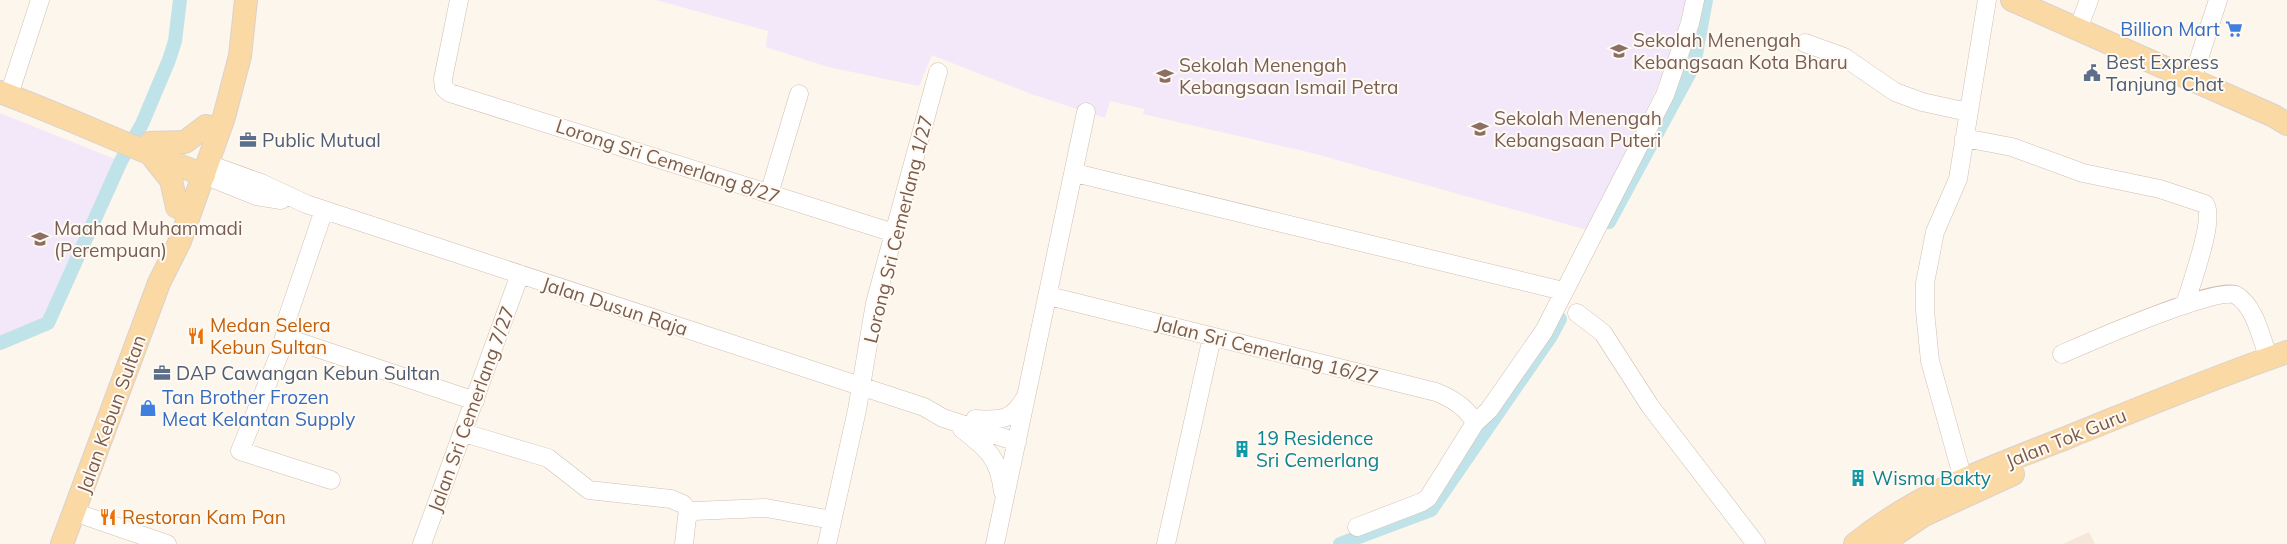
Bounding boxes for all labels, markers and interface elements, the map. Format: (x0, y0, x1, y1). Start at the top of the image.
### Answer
place label: Billion Mart (2120, 17, 2220, 41)
supermarket icon: Billion Mart (2224, 19, 2244, 39)
place label: Sekolah Menengah Kebangsaan Kota Bharu (1633, 28, 1848, 74)
school or university icon: Sekolah Menengah Kebangsaan Kota Bharu (1609, 41, 1629, 61)
place label: Best Express Tanjung Chat (2106, 50, 2224, 96)
place label: Sekolah Menengah Kebangsaan Ismail Petra (1179, 53, 1398, 99)
public building icon: Best Express Tanjung Chat (2082, 63, 2102, 83)
school or university icon: Sekolah Menengah Kebangsaan Ismail Petra (1155, 66, 1175, 86)
place label: Sekolah Menengah Kebangsaan Puteri (1494, 106, 1662, 152)
street label: Lorong Sri Cemerlang 1/27 (858, 112, 938, 346)
street label: Lorong Sri Cemerlang 8/27 (553, 113, 783, 209)
school or university icon: Sekolah Menengah Kebangsaan Puteri (1470, 119, 1490, 139)
place label: Public Mutual (262, 128, 381, 152)
office icon: Public Mutual (238, 130, 258, 150)
place label: Maahad Muhammadi (Perempuan) (54, 216, 242, 262)
school or university icon: Maahad Muhammadi (Perempuan) (30, 229, 50, 249)
street label: Jalan Dusun Raja (539, 271, 691, 341)
street label: Jalan Sri Cemerlang 7/27 (423, 303, 519, 515)
street label: Jalan Sri Cemerlang 16/27 (1153, 311, 1381, 389)
place label: Medan Selera Kebun Sultan (210, 313, 331, 359)
restaurant icon: Medan Selera Kebun Sultan (186, 326, 206, 346)
street label: Jalan Kebun Sultan (71, 332, 151, 496)
place label: DAP Cawangan Kebun Sultan (176, 361, 440, 385)
office icon: DAP Cawangan Kebun Sultan (152, 363, 172, 383)
place label: Tan Brother Frozen Meat Kelantan Supply (162, 385, 355, 431)
shop icon: Tan Brother Frozen Meat Kelantan Supply (138, 398, 158, 418)
street label: Jalan Tok Guru (2002, 403, 2130, 473)
place label: 19 Residence Sri Cemerlang (1256, 426, 1379, 472)
building icon: 19 Residence Sri Cemerlang (1232, 439, 1252, 459)
place label: Wisma Bakty (1872, 466, 1991, 490)
building icon: Wisma Bakty (1848, 468, 1868, 488)
place label: Restoran Kam Pan (122, 505, 286, 529)
restaurant icon: Restoran Kam Pan (98, 507, 118, 527)

